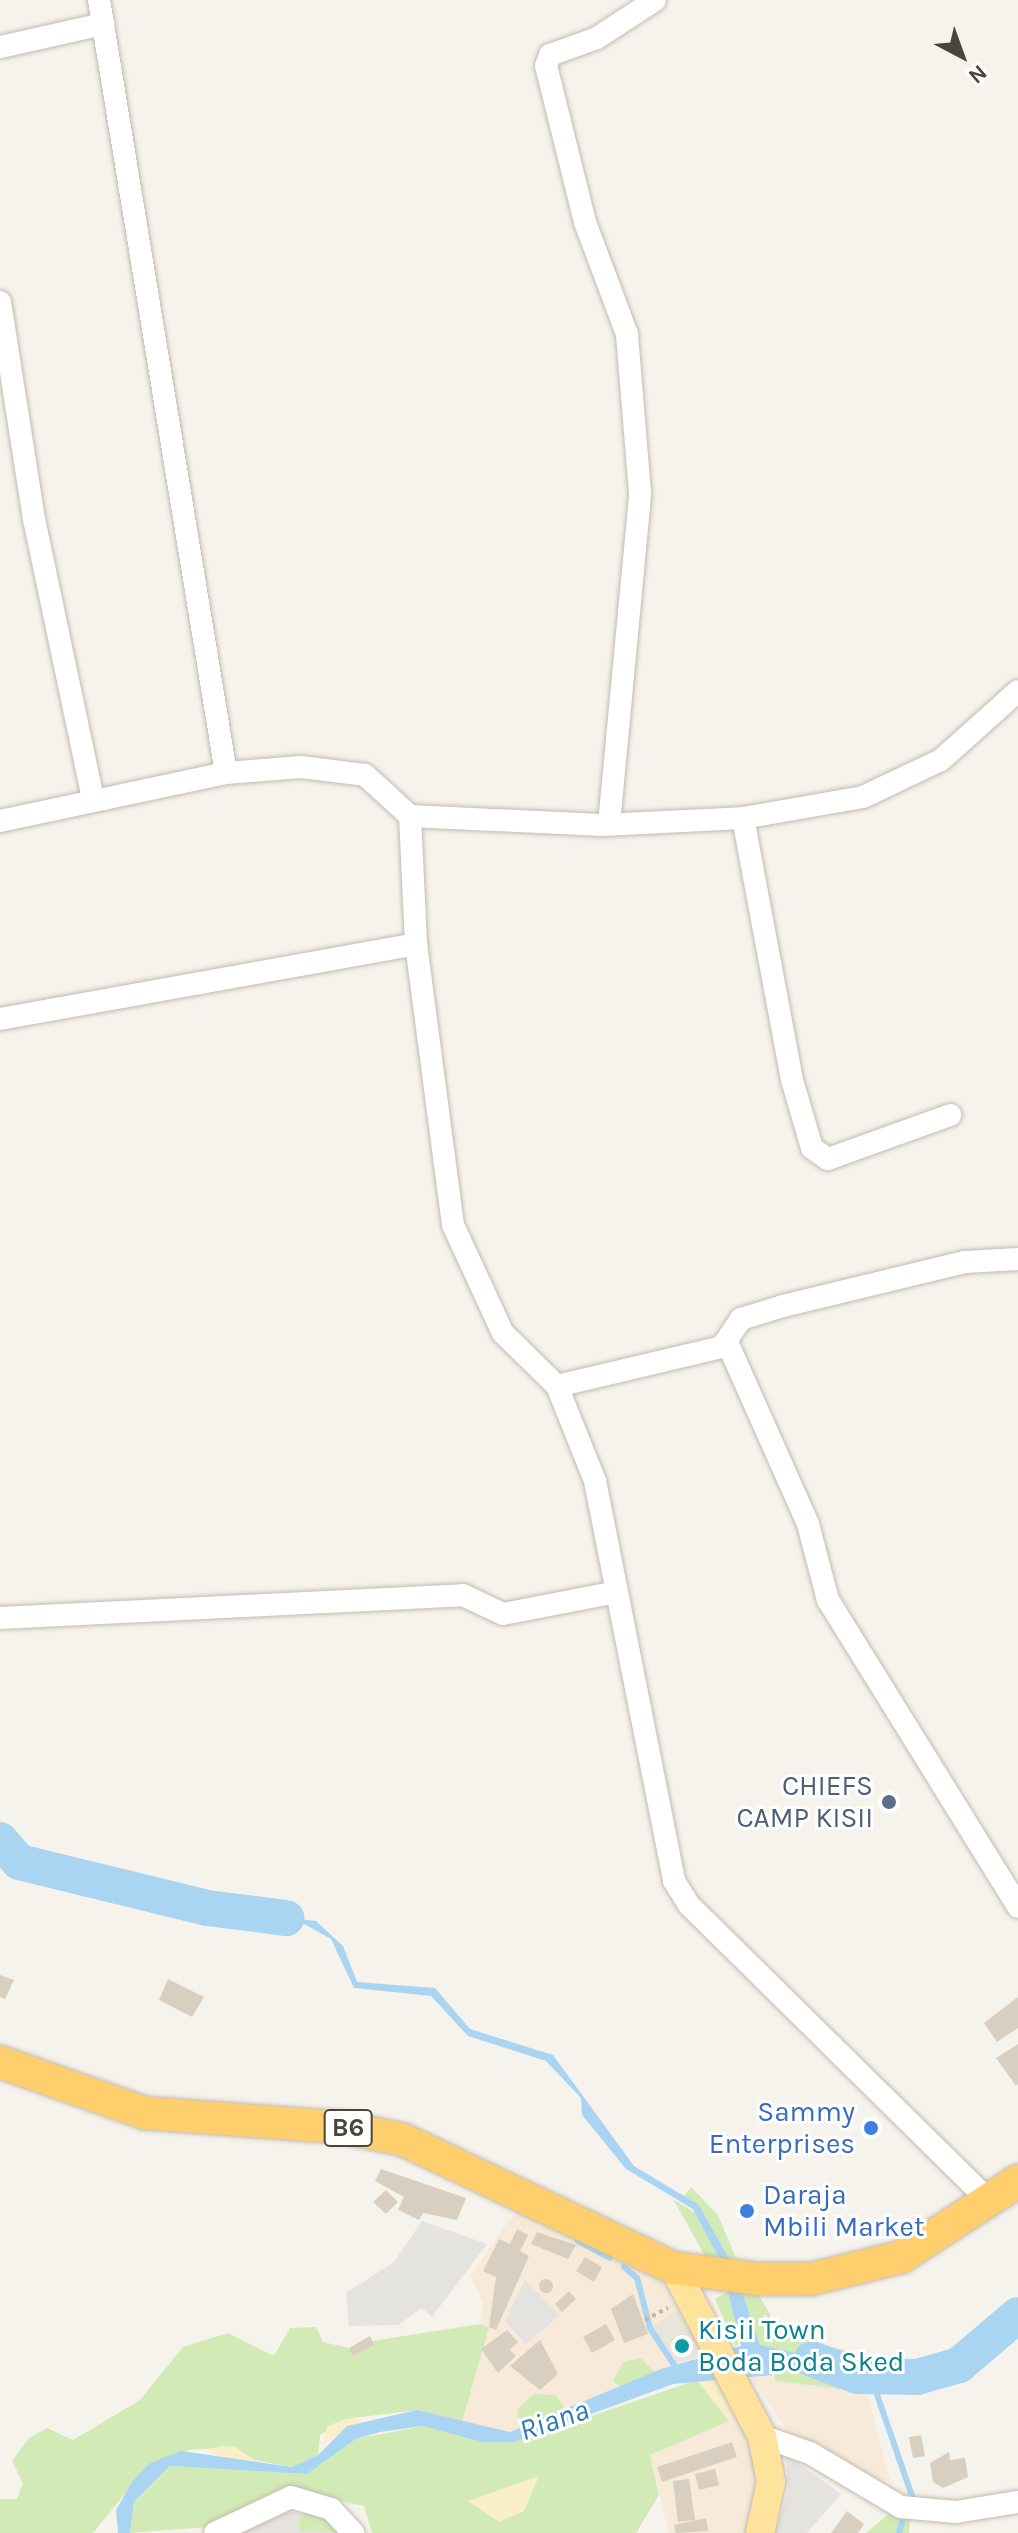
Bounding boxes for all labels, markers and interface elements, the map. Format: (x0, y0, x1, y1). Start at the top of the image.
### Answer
north arrow (922, 16, 1002, 96)
text: N (963, 59, 992, 89)
place label: CHIEFS CAMP KISII (736, 1769, 873, 1835)
marker: CHIEFS CAMP KISII (880, 1793, 898, 1811)
place label: Sammy Enterprises (709, 2095, 855, 2161)
road number: B6 (322, 2106, 374, 2150)
marker: Sammy Enterprises (862, 2119, 880, 2137)
place label: Daraja Mbili Market (763, 2178, 924, 2244)
marker: Daraja Mbili Market (738, 2202, 756, 2220)
place label: Kisii Town Boda Boda Sked (698, 2313, 904, 2379)
marker: Kisii Town Boda Boda Sked (673, 2337, 691, 2355)
water label: Riana (514, 2391, 594, 2449)

